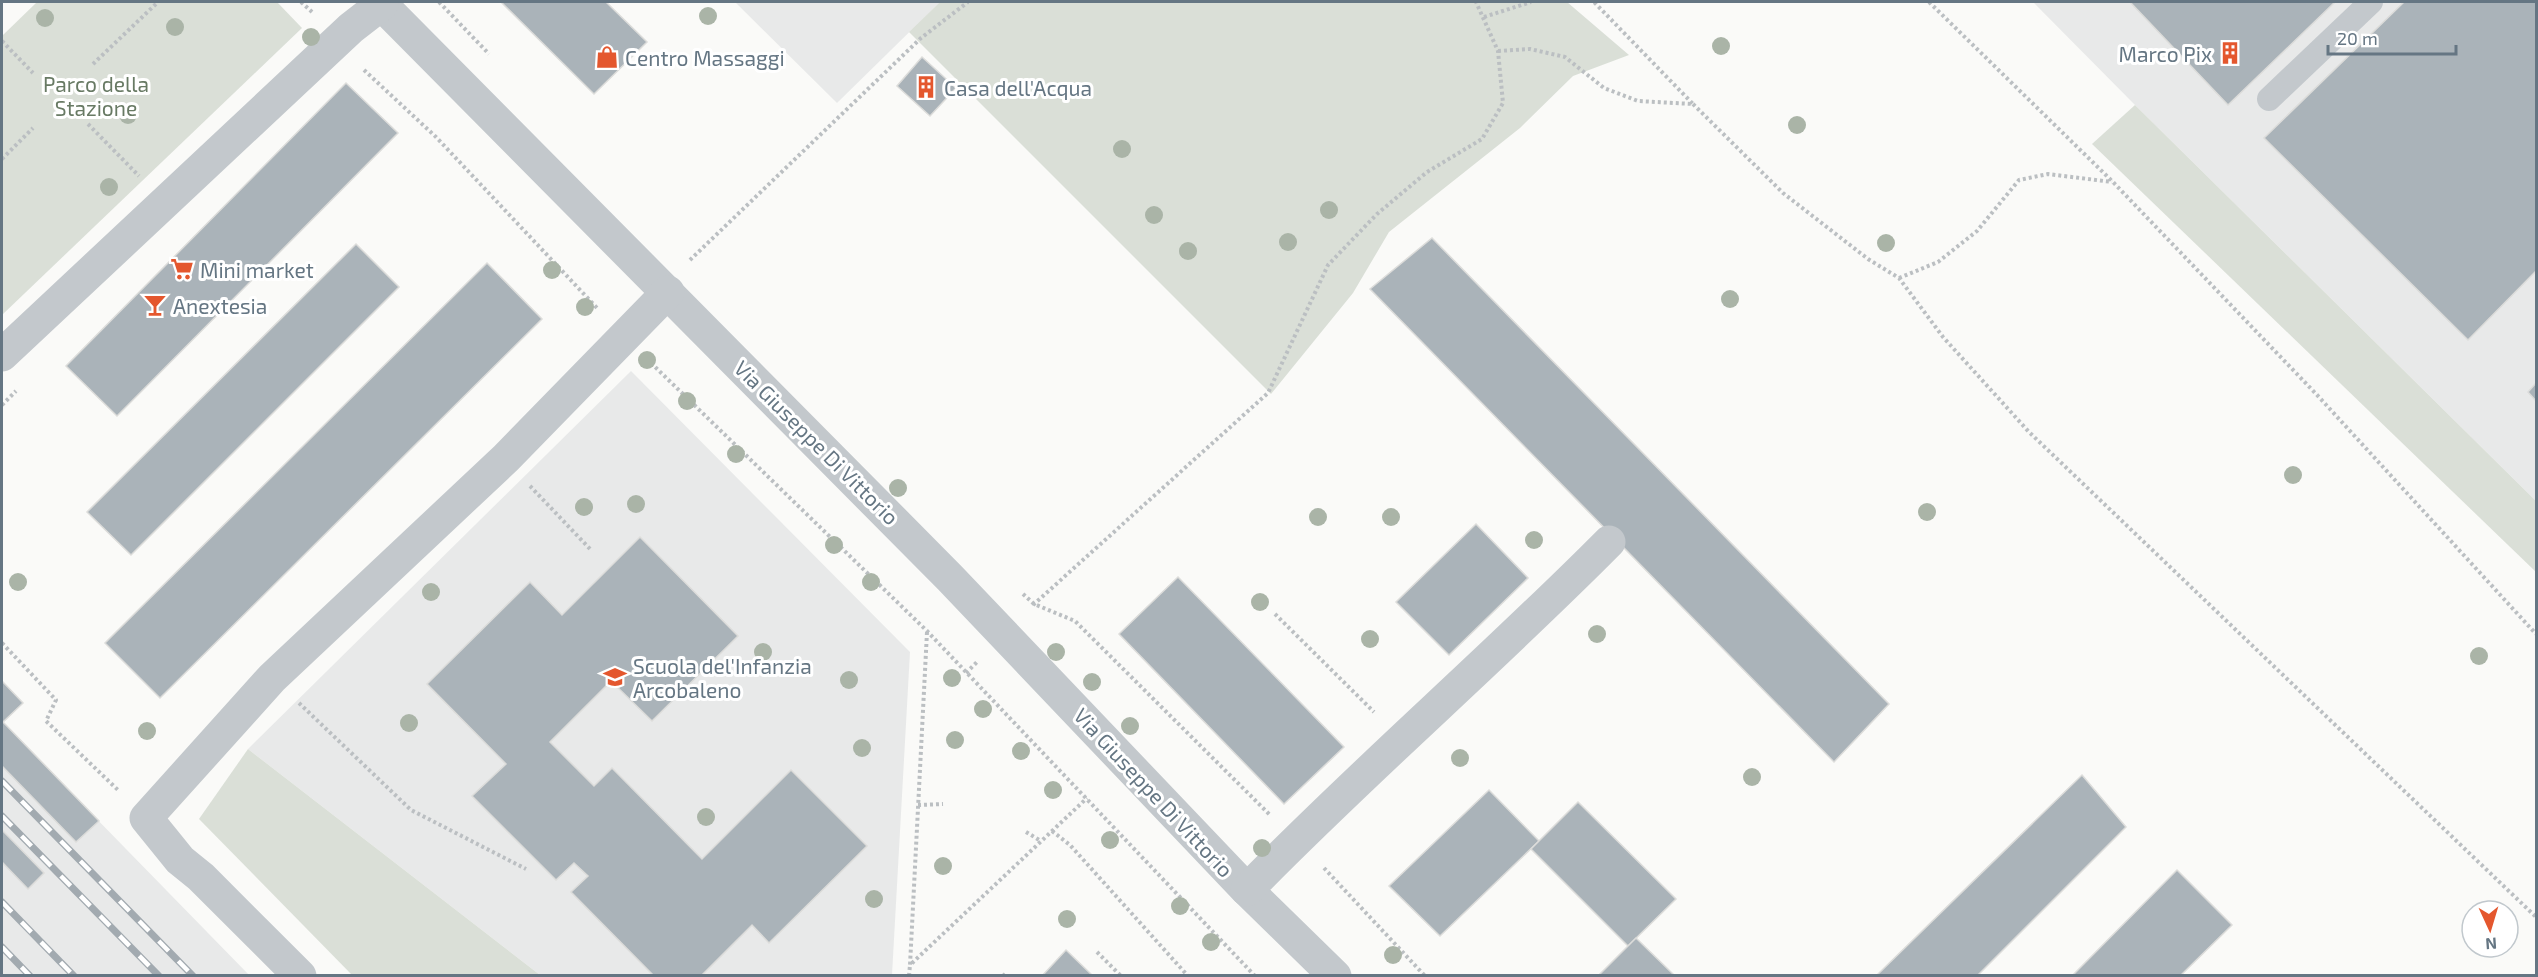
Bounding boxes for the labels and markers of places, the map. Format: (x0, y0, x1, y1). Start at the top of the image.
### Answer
building icon: Marco Pix (2217, 40, 2243, 66)
place label: Marco Pix (2119, 41, 2212, 66)
shop icon: Centro Massaggi (594, 44, 620, 70)
place label: Centro Massaggi (625, 45, 785, 70)
building icon: Casa dell'Acqua (913, 74, 939, 100)
place label: Casa dell'Acqua (944, 75, 1092, 100)
supermarket icon: Mini market (169, 256, 195, 282)
place label: Mini market (200, 257, 314, 282)
bar icon: Anextesia (142, 292, 168, 318)
place label: Anextesia (173, 293, 267, 318)
place label: Scuola del'Infanzia Arcobaleno (633, 653, 812, 702)
school or university icon: Scuola del'Infanzia Arcobaleno (602, 664, 628, 690)

